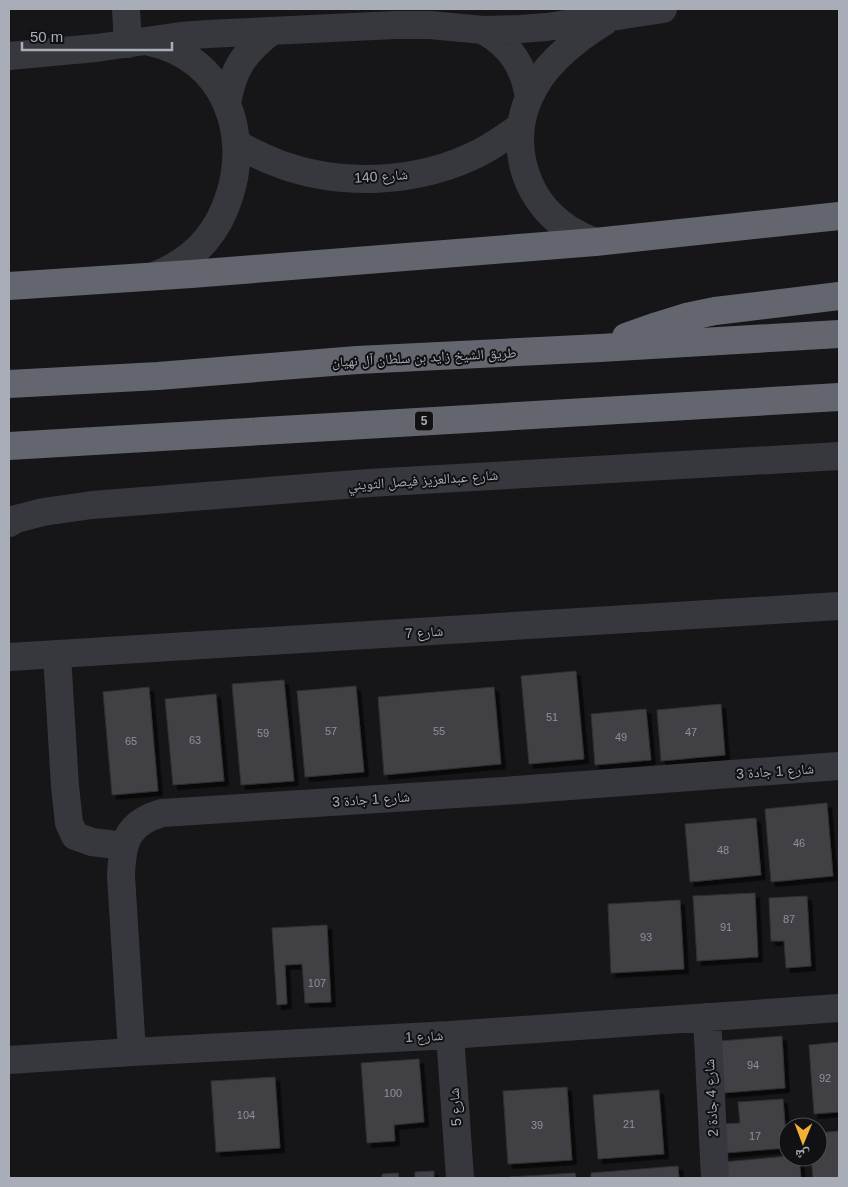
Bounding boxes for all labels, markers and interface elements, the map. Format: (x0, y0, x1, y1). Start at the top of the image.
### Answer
scale bar (22, 20, 172, 52)
text: 50 m (30, 28, 63, 45)
street label: شارع 140 (354, 166, 409, 188)
street label: طريق الشيخ زايد بن سلطان آل نهيان (331, 344, 517, 372)
road number: 5 (415, 412, 433, 431)
street label: شارع عبدالعزيز فيصل الثويني (347, 467, 499, 497)
street label: شارع 7 (404, 623, 444, 643)
house number: 51 (546, 711, 558, 723)
house number: 57 (325, 725, 337, 737)
house number: 55 (433, 725, 445, 737)
house number: 47 (685, 726, 697, 738)
house number: 59 (257, 727, 269, 739)
house number: 49 (615, 731, 627, 743)
house number: 63 (189, 734, 201, 746)
house number: 65 (125, 735, 137, 747)
street label: شارع 1 جادة 3 (736, 760, 815, 784)
street label: شارع 1 جادة 3 (332, 788, 411, 812)
house number: 46 (793, 837, 805, 849)
house number: 48 (717, 844, 729, 856)
house number: 87 (783, 913, 795, 925)
house number: 91 (720, 921, 732, 933)
house number: 93 (640, 931, 652, 943)
house number: 107 (308, 977, 326, 989)
street label: شارع 1 (404, 1027, 444, 1047)
street label: شارع 4 جادة 2 (701, 1059, 723, 1137)
house number: 94 (747, 1059, 759, 1071)
house number: 92 (819, 1072, 831, 1084)
house number: 100 (384, 1087, 402, 1099)
street label: شارع 5 (446, 1087, 466, 1127)
house number: 104 (237, 1109, 255, 1121)
north arrow (778, 1117, 828, 1167)
house number: 21 (623, 1118, 635, 1130)
house number: 39 (531, 1119, 543, 1131)
house number: 17 (749, 1130, 761, 1142)
text: ش (795, 1146, 810, 1163)

